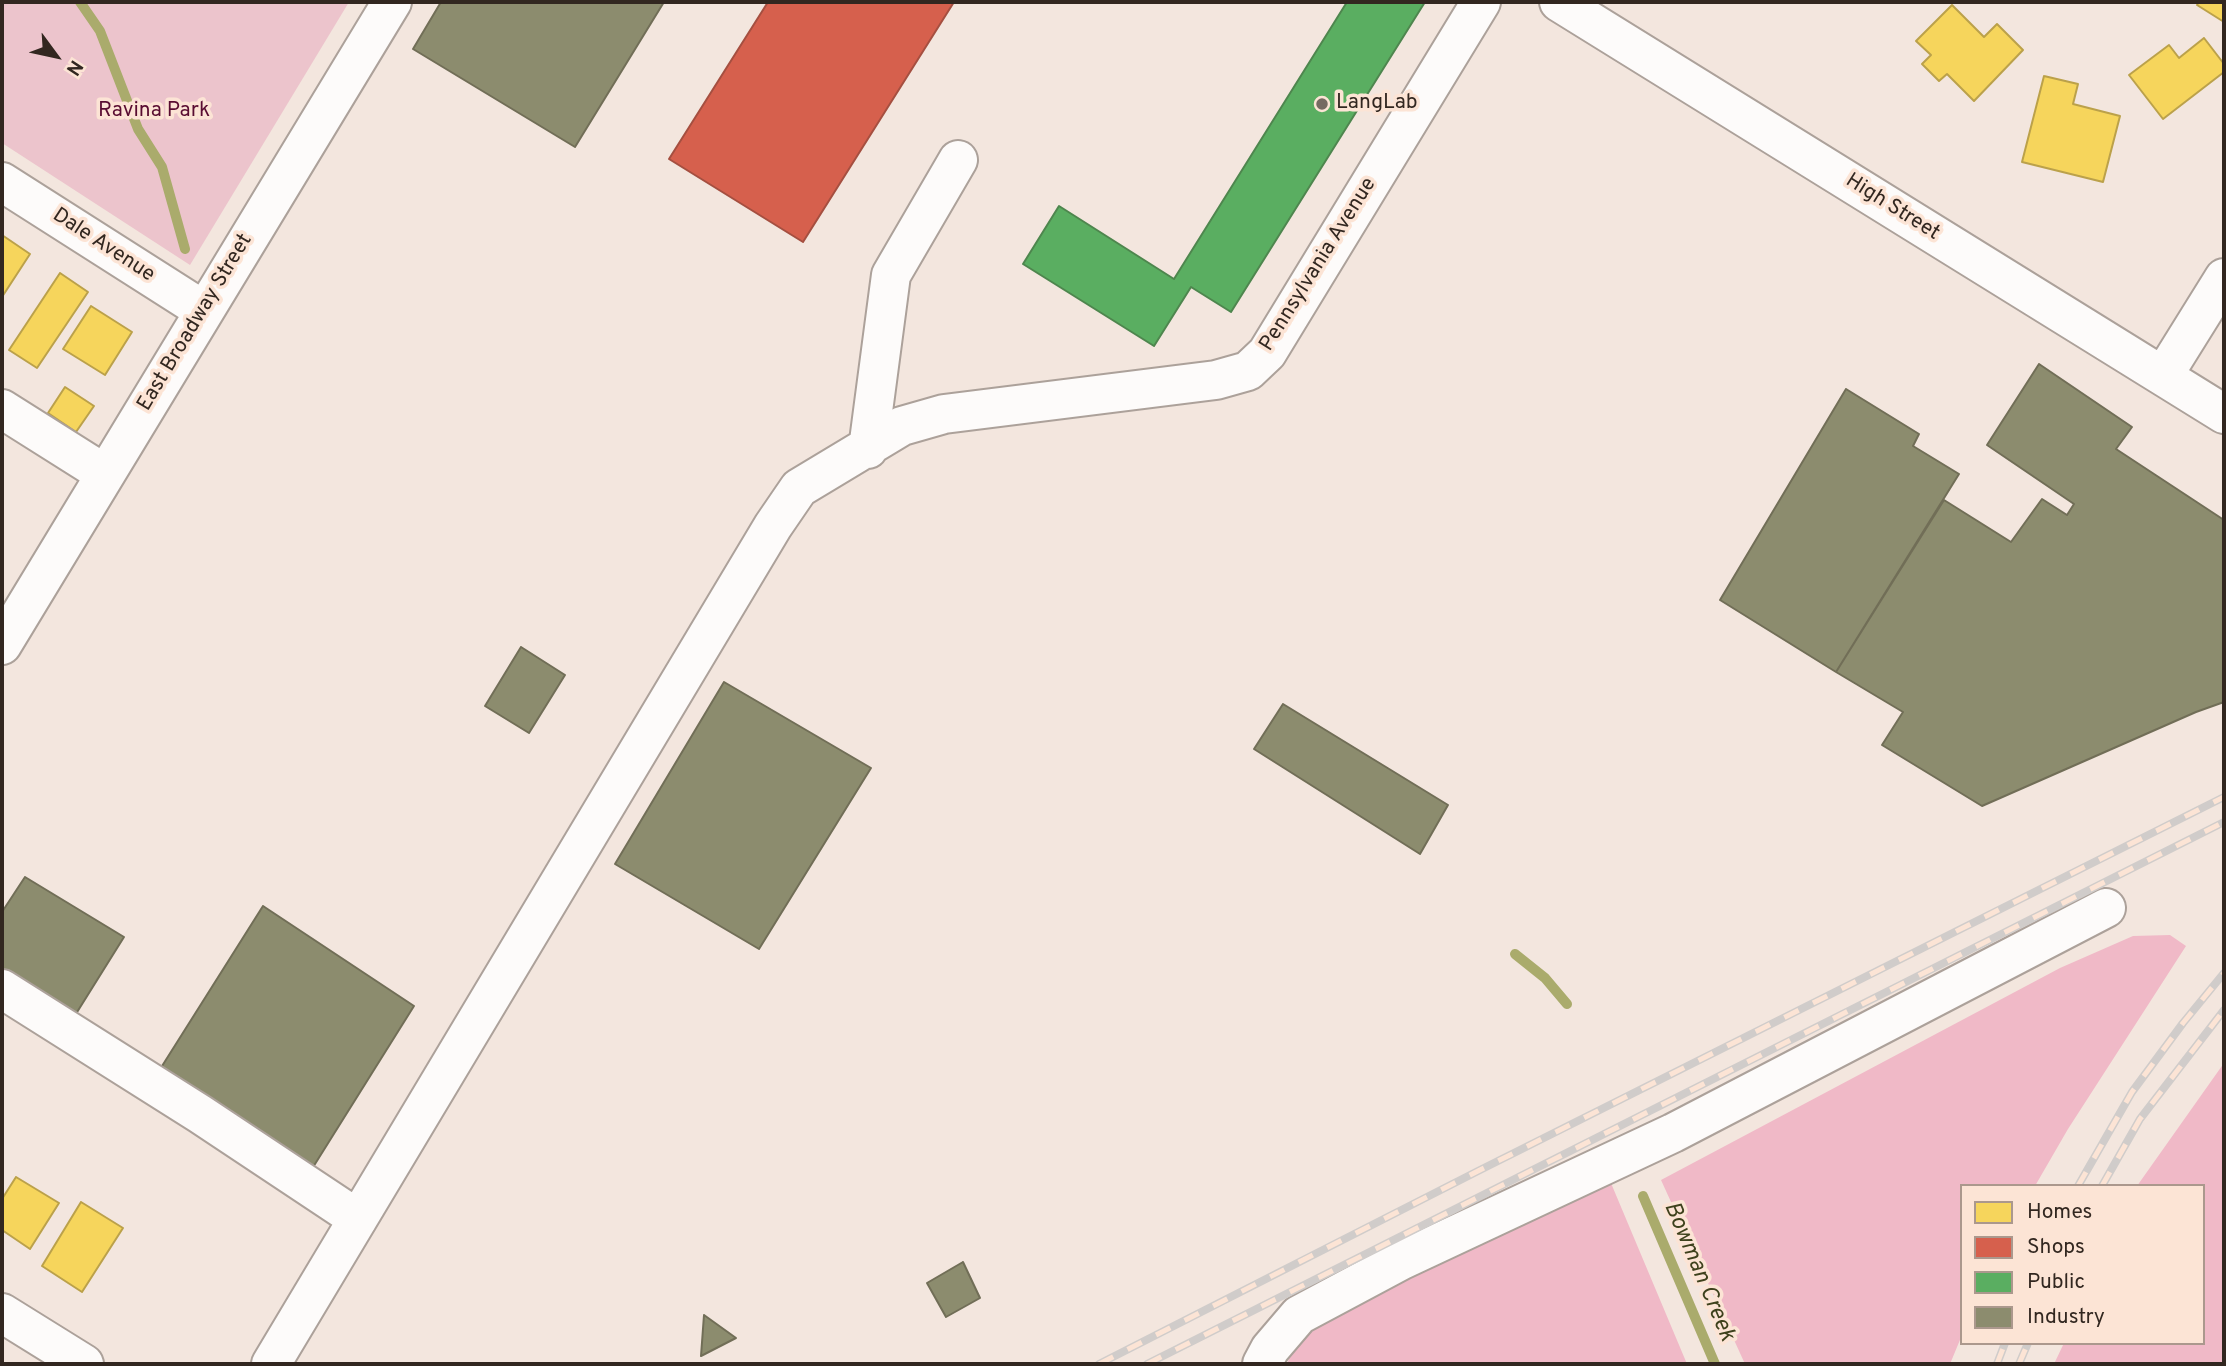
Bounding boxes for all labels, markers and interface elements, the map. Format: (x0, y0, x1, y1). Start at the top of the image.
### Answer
north arrow (21, 21, 91, 91)
text: N (60, 55, 87, 80)
place label: LangLab (1336, 91, 1418, 117)
marker: LangLab (1314, 96, 1330, 112)
park label: Ravina Park (98, 99, 210, 125)
street label: High Street (1840, 169, 1944, 247)
street label: Pennsylvania Avenue (1255, 174, 1383, 356)
street label: Dale Avenue (47, 204, 159, 288)
street label: East Broadway Street (133, 230, 259, 416)
legend (1960, 1184, 2205, 1345)
water label: Bowman Creek (1656, 1198, 1740, 1346)
text: Homes (2027, 1199, 2092, 1226)
text: Shops (2027, 1234, 2085, 1261)
text: Public (2027, 1269, 2085, 1296)
text: Industry (2027, 1304, 2105, 1331)

